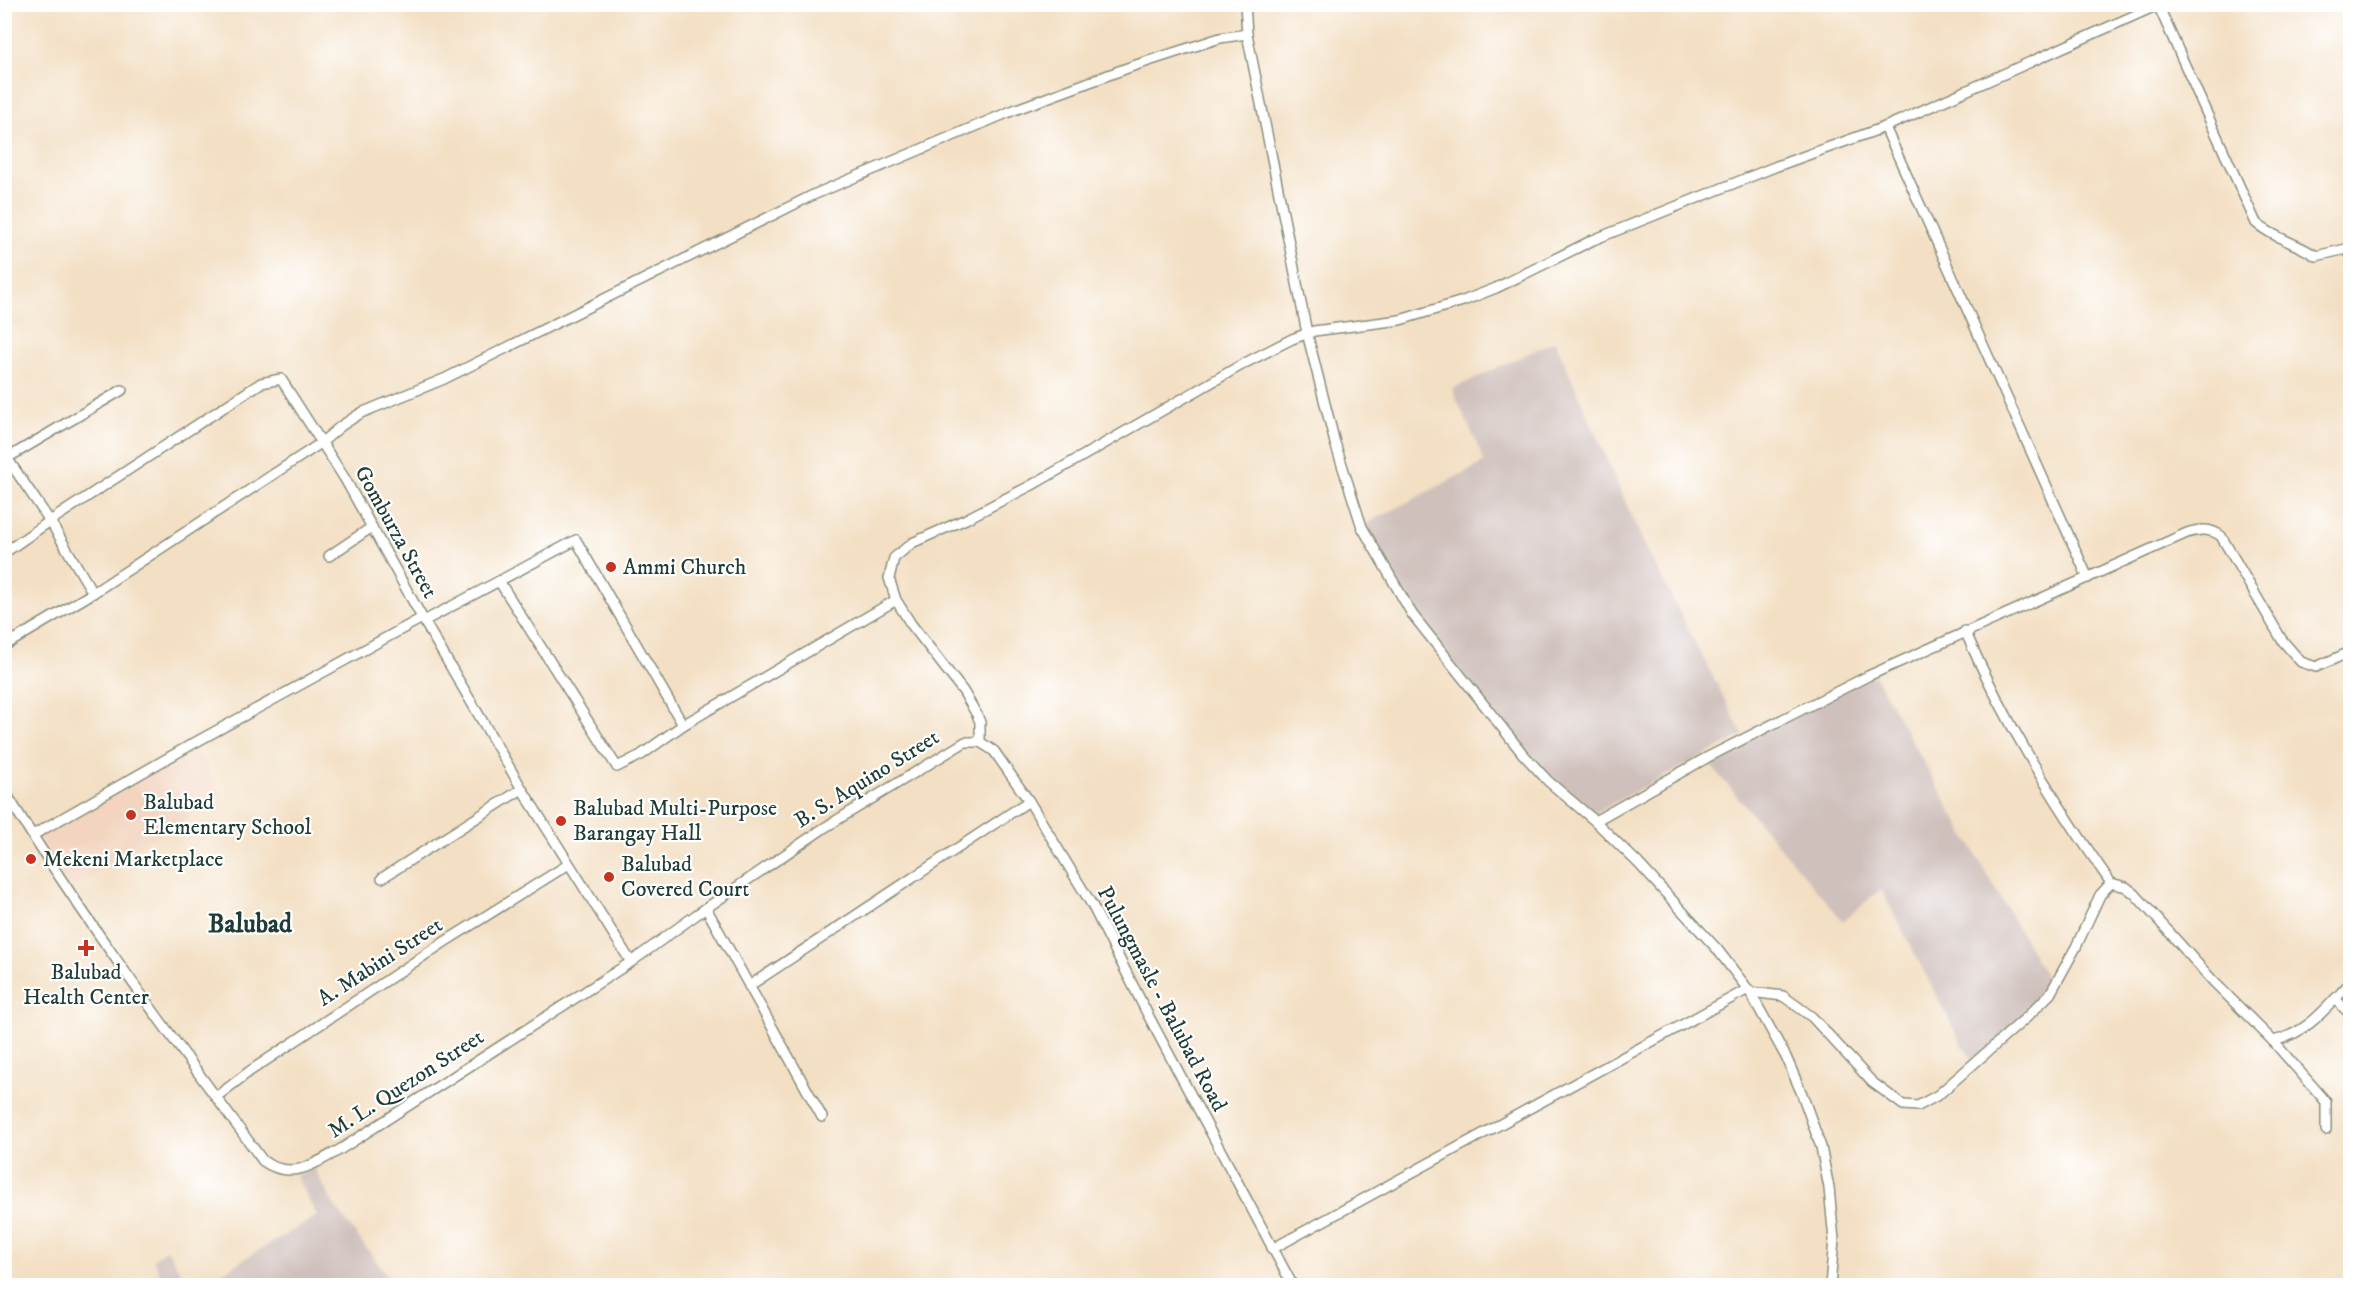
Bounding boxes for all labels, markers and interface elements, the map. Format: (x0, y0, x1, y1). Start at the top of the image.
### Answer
street label: Gomburza Street (348, 461, 444, 603)
place label: Ammi Church (623, 554, 747, 581)
marker: Ammi Church (604, 560, 618, 574)
street label: B. S. Aquino Street (790, 724, 944, 834)
place label: Balubad Elementary School (143, 789, 312, 841)
place label: Balubad Multi-Purpose Barangay Hall (573, 795, 777, 847)
marker: Balubad Elementary School (124, 808, 138, 822)
marker: Balubad Multi-Purpose Barangay Hall (554, 814, 568, 828)
place label: Mekeni Marketplace (43, 846, 223, 873)
place label: Balubad Covered Court (621, 851, 749, 903)
marker: Mekeni Marketplace (24, 852, 38, 866)
marker: Balubad Covered Court (602, 870, 616, 884)
street label: Pulungmasle - Balubad Road (1091, 882, 1233, 1116)
district label: Balubad (208, 908, 293, 941)
street label: A. Mabini Street (312, 912, 448, 1012)
marker: Balubad Health Center (77, 939, 95, 957)
place label: Balubad Health Center (23, 959, 150, 1011)
street label: M. L. Quezon Street (323, 1024, 489, 1144)

